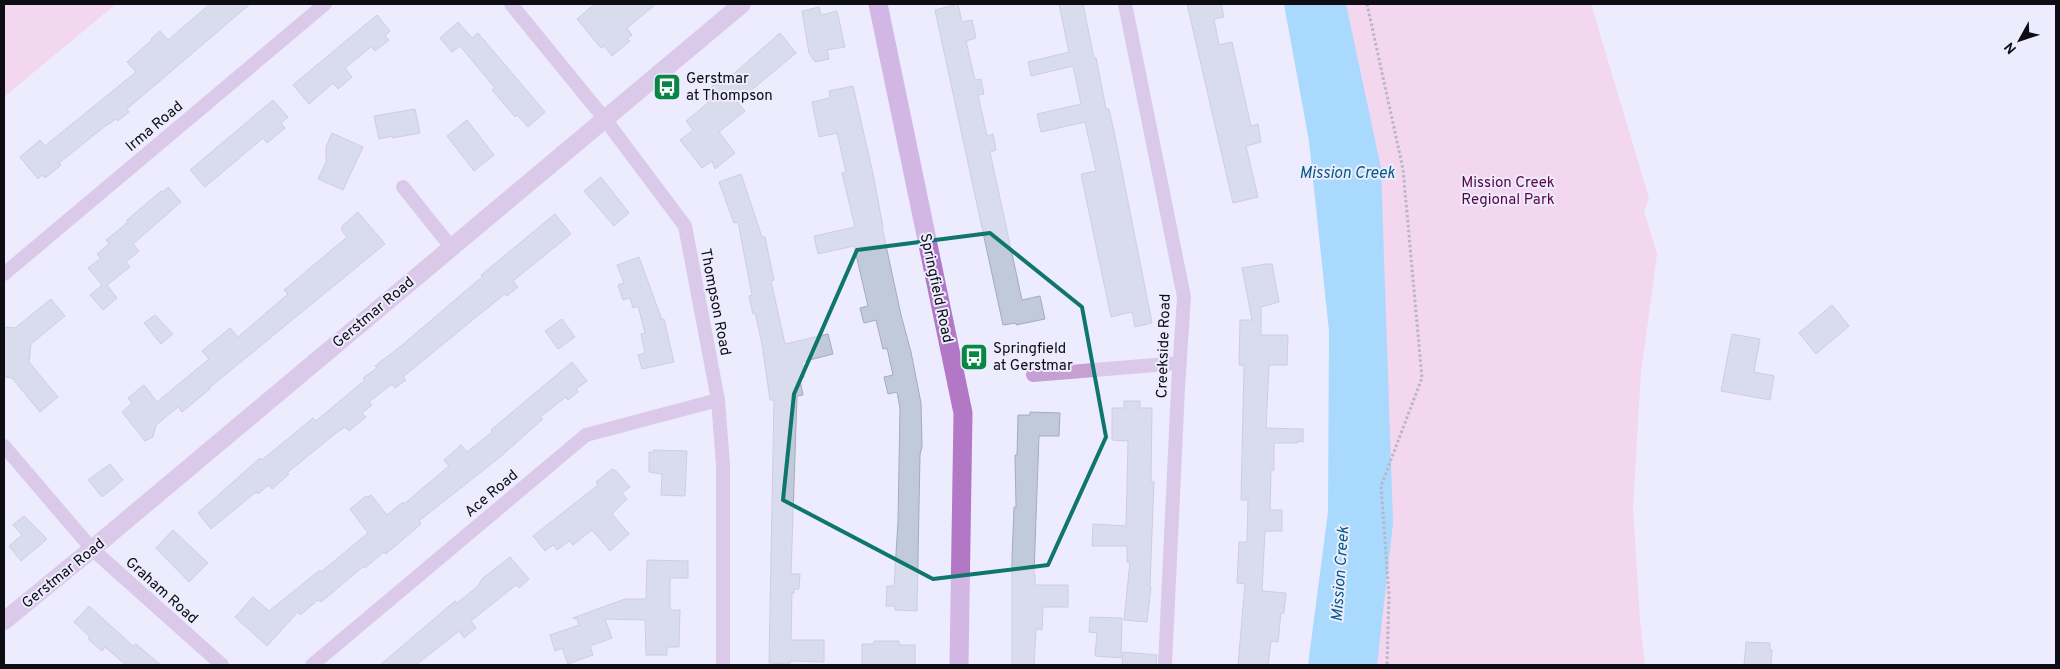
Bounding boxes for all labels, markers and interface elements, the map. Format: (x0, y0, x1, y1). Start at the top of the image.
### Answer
north arrow (1995, 15, 2045, 65)
text: N (2001, 38, 2021, 57)
place label: Gerstmar at Thompson (686, 70, 773, 106)
bus stop icon: Gerstmar at Thompson (652, 72, 682, 102)
street label: Irma Road (122, 98, 187, 157)
water label: Mission Creek (1299, 164, 1396, 184)
park label: Mission Creek Regional Park (1461, 174, 1555, 210)
street label: Springfield Road (915, 232, 956, 345)
street label: Thompson Road (695, 247, 734, 358)
street label: Gerstmar Road (329, 273, 419, 353)
street label: Creekside Road (1153, 293, 1176, 399)
place label: Springfield at Gerstmar (993, 340, 1073, 376)
bus stop icon: Springfield at Gerstmar (959, 342, 989, 372)
street label: Ace Road (461, 466, 523, 522)
water label: Mission Creek (1328, 525, 1354, 623)
street label: Gerstmar Road (19, 535, 109, 613)
street label: Graham Road (121, 554, 201, 629)

